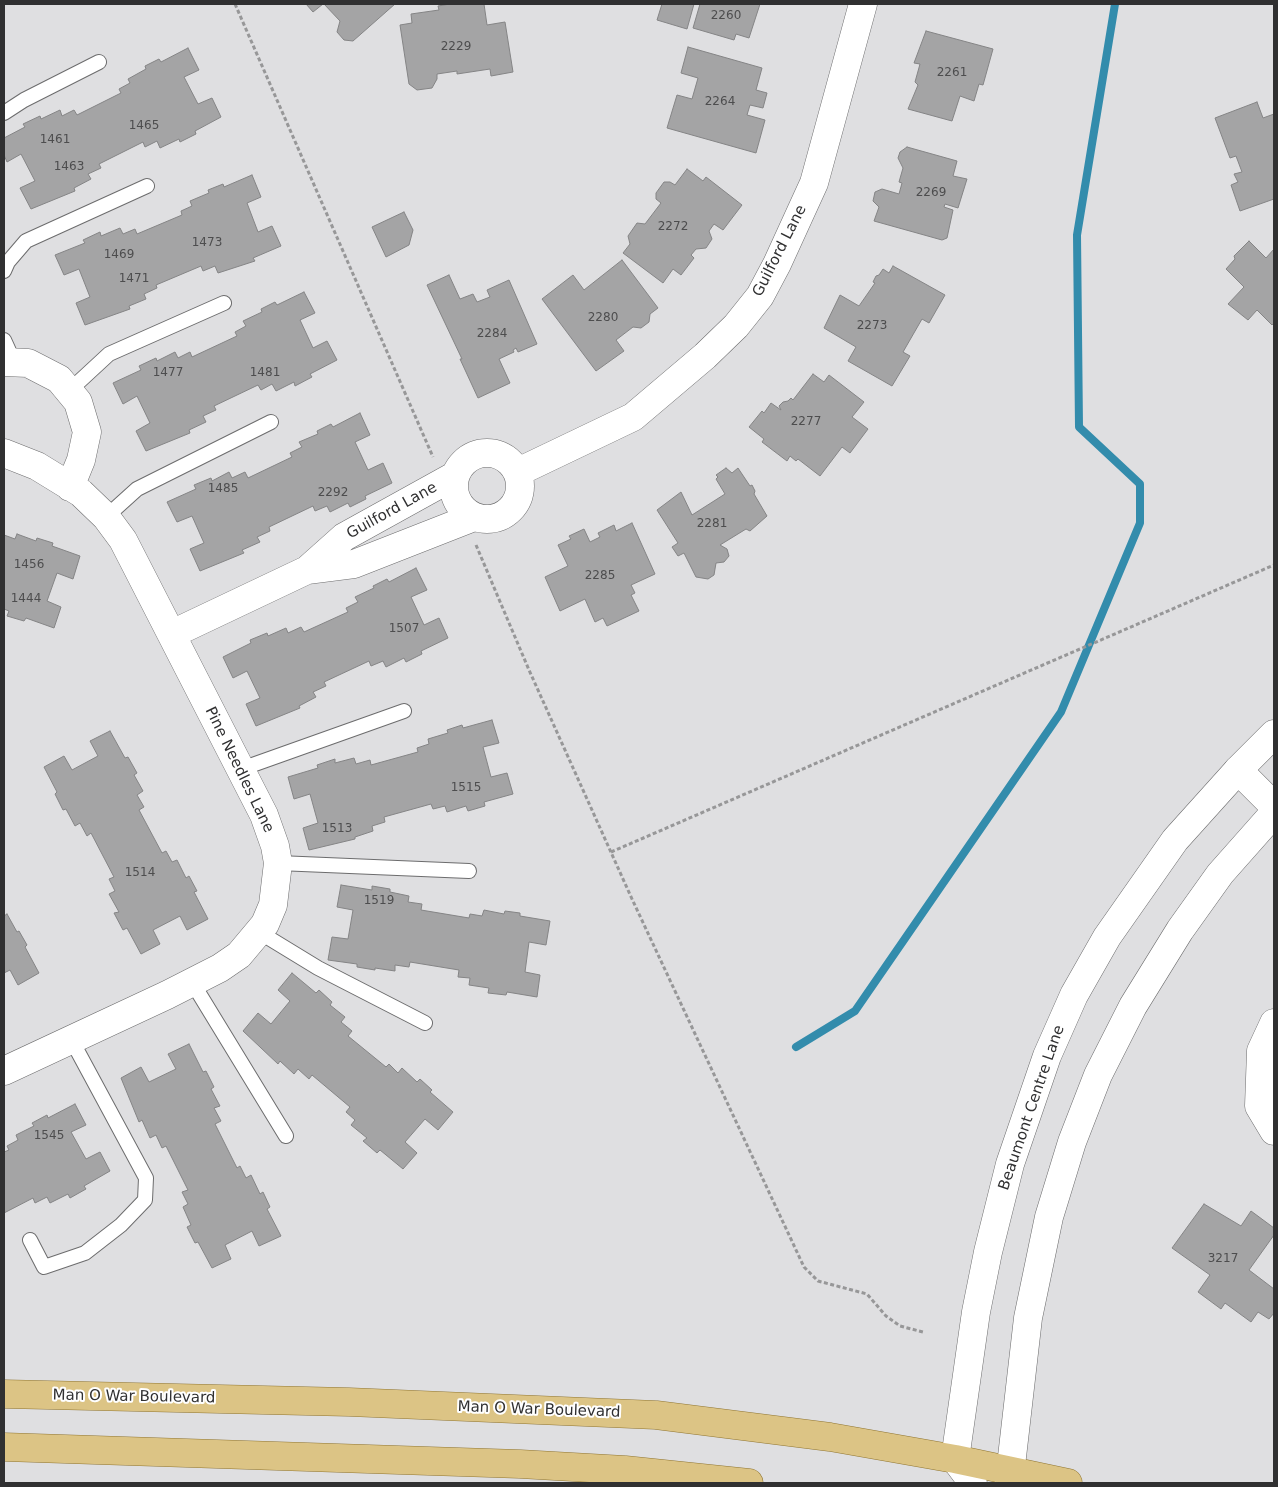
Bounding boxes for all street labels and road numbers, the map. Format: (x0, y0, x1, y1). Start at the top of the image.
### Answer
street label: Guilford Lane (749, 202, 811, 300)
street label: Guilford Lane (344, 479, 440, 543)
street label: Pine Needles Lane (201, 704, 277, 836)
street label: Beaumont Centre Lane (995, 1023, 1069, 1193)
street label: Man O War Boulevard (52, 1387, 216, 1407)
street label: Man O War Boulevard (457, 1398, 621, 1422)

